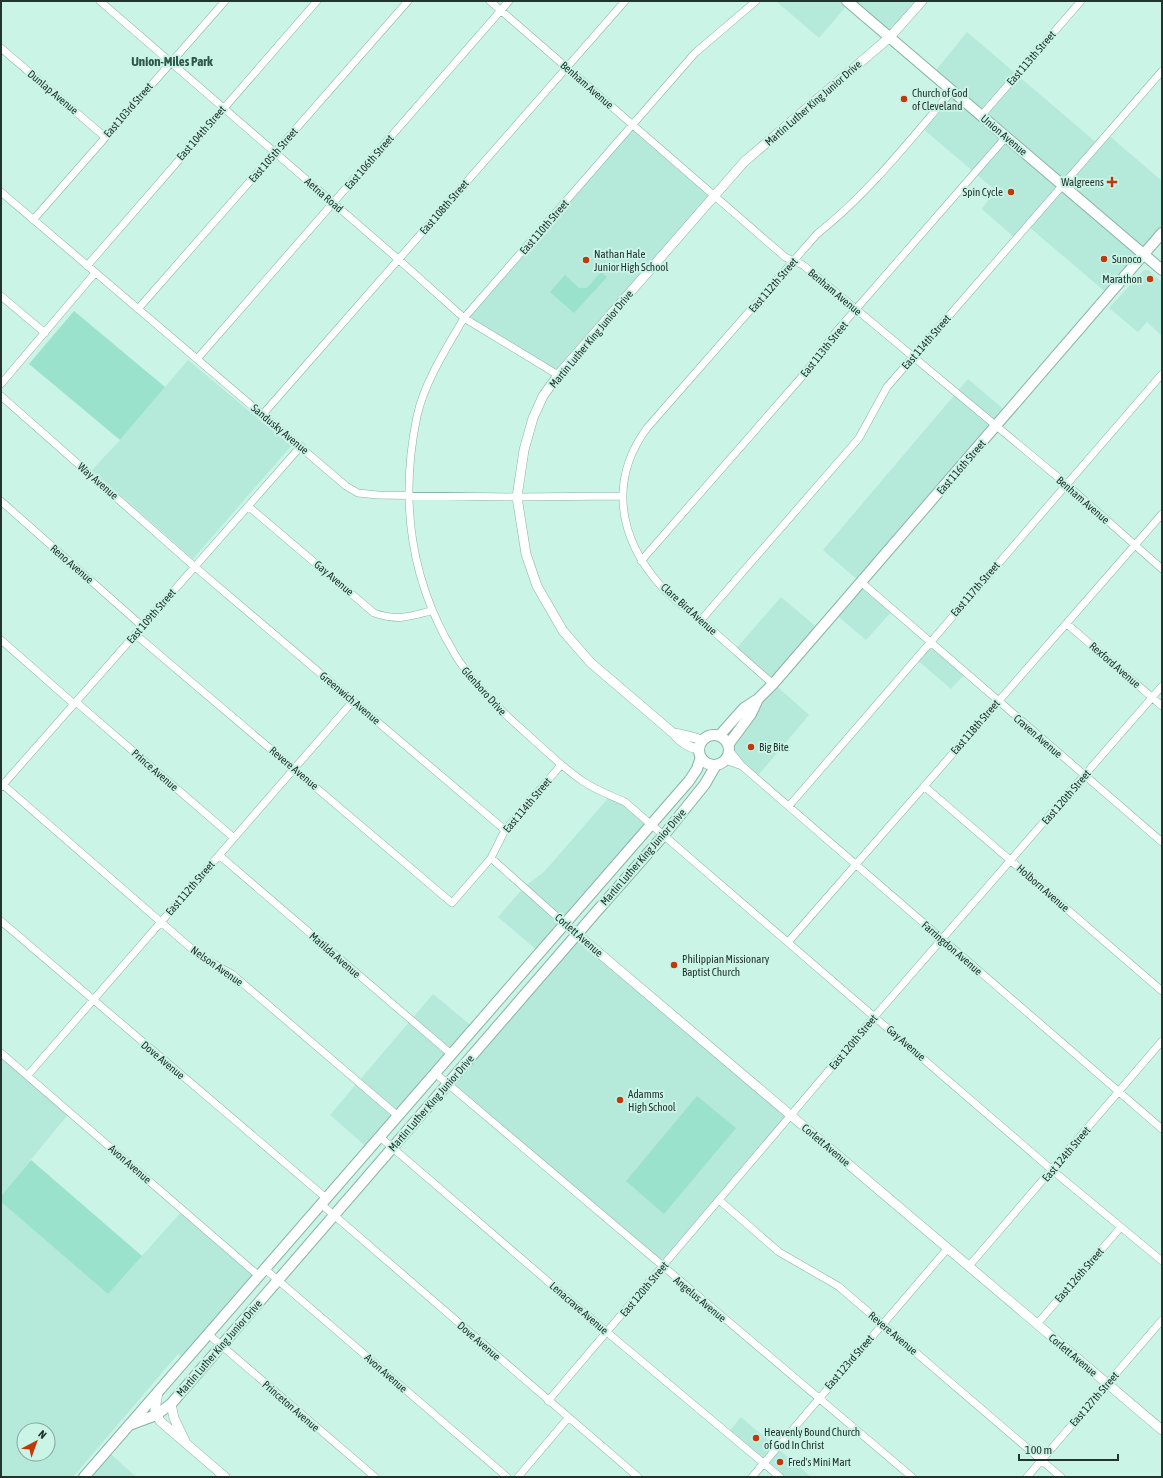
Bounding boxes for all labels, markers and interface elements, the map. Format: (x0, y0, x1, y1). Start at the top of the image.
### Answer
street label: East 113th Street (1004, 28, 1058, 88)
district label: Union-Miles Park (131, 54, 213, 69)
street label: Martin Luther King Junior Drive (762, 58, 864, 148)
street label: Benham Avenue (558, 59, 616, 111)
street label: Dunlap Avenue (25, 67, 81, 117)
street label: East 103rd Street (101, 80, 155, 140)
place label: Church of God of Cleveland (912, 87, 968, 112)
marker: Church of God of Cleveland (899, 94, 909, 104)
street label: East 104th Street (174, 103, 228, 163)
street label: Union Avenue (978, 112, 1030, 158)
street label: East 105th Street (246, 125, 300, 185)
street label: East 106th Street (342, 132, 396, 192)
street label: Aetna Road (303, 175, 345, 215)
place label: Walgreens (1061, 176, 1104, 188)
street label: East 108th Street (417, 177, 471, 237)
marker: Walgreens (1107, 177, 1117, 187)
place label: Spin Cycle (963, 186, 1003, 198)
marker: Spin Cycle (1006, 187, 1016, 197)
street label: East 110th Street (517, 197, 571, 257)
place label: Nathan Hale Junior High School (594, 248, 668, 273)
place label: Sunoco (1112, 253, 1142, 265)
marker: Sunoco (1099, 254, 1109, 264)
marker: Nathan Hale Junior High School (581, 255, 591, 265)
street label: East 112th Street (746, 255, 800, 315)
street label: Benham Avenue (806, 266, 864, 318)
place label: Marathon (1102, 273, 1142, 285)
marker: Marathon (1145, 274, 1155, 284)
street label: Martin Luther King Junior Drive (547, 288, 635, 390)
street label: East 114th Street (899, 312, 953, 372)
street label: East 113th Street (798, 319, 850, 379)
street label: Sandusky Avenue (249, 402, 311, 456)
street label: East 116th Street (934, 437, 988, 497)
street label: Way Avenue (75, 460, 121, 502)
street label: Benham Avenue (1054, 474, 1112, 526)
street label: Reno Avenue (48, 542, 96, 586)
street label: Gay Avenue (312, 558, 356, 598)
street label: East 117th Street (948, 559, 1002, 619)
street label: Clare Bird Avenue (659, 581, 719, 637)
street label: East 109th Street (124, 586, 178, 646)
street label: Rexford Avenue (1087, 640, 1143, 690)
street label: Glenboro Drive (459, 664, 509, 718)
street label: Greenwich Avenue (317, 669, 383, 727)
street label: East 118th Street (948, 697, 1002, 757)
street label: Craven Avenue (1011, 712, 1065, 760)
place label: Big Bite (759, 741, 789, 753)
marker: Big Bite (746, 742, 756, 752)
street label: Revere Avenue (267, 744, 321, 792)
street label: Prince Avenue (129, 747, 181, 793)
street label: East 120th Street (1039, 767, 1093, 827)
street label: East 114th Street (501, 775, 553, 835)
street label: Martin Luther King Junior Drive (598, 806, 688, 908)
street label: East 112th Street (163, 858, 217, 918)
street label: Holborn Avenue (1014, 862, 1072, 914)
street label: Corlett Avenue (553, 911, 605, 959)
street label: Farringdon Avenue (919, 919, 985, 977)
street label: Matilda Avenue (307, 930, 363, 980)
street label: Nelson Avenue (189, 944, 245, 988)
place label: Philippian Missionary Baptist Church (682, 953, 770, 978)
marker: Philippian Missionary Baptist Church (669, 960, 679, 970)
street label: East 120th Street (827, 1012, 879, 1072)
street label: Gay Avenue (884, 1023, 928, 1063)
street label: Dove Avenue (139, 1039, 187, 1082)
street label: Martin Luther King Junior Drive (386, 1052, 476, 1154)
place label: Adamms High School (628, 1088, 676, 1113)
marker: Adamms High School (615, 1095, 625, 1105)
street label: Corlett Avenue (799, 1121, 853, 1169)
street label: East 124th Street (1040, 1124, 1092, 1184)
street label: Avon Avenue (106, 1142, 154, 1186)
street label: East 126th Street (1052, 1245, 1106, 1305)
street label: East 120th Street (618, 1259, 670, 1319)
street label: Angelus Avenue (672, 1274, 728, 1324)
street label: Lenacrave Avenue (547, 1279, 611, 1337)
street label: Martin Luther King Junior Drive (174, 1297, 264, 1399)
street label: Revere Avenue (866, 1309, 920, 1357)
street label: Dove Avenue (455, 1319, 503, 1363)
street label: Corlett Avenue (1046, 1331, 1100, 1379)
street label: East 123rd Street (822, 1332, 876, 1392)
street label: Avon Avenue (362, 1351, 410, 1395)
street label: East 127th Street (1067, 1369, 1121, 1429)
street label: Princeton Avenue (260, 1378, 322, 1434)
north arrow (16, 1422, 56, 1462)
place label: Heavenly Bound Church of God In Christ (764, 1426, 860, 1451)
text: N (36, 1428, 49, 1441)
marker: Heavenly Bound Church of God In Christ (751, 1433, 761, 1443)
scale bar (1019, 1436, 1118, 1462)
text: 100 m (1025, 1443, 1052, 1457)
place label: Fred's Mini Mart (788, 1456, 851, 1468)
marker: Fred's Mini Mart (775, 1457, 785, 1467)

